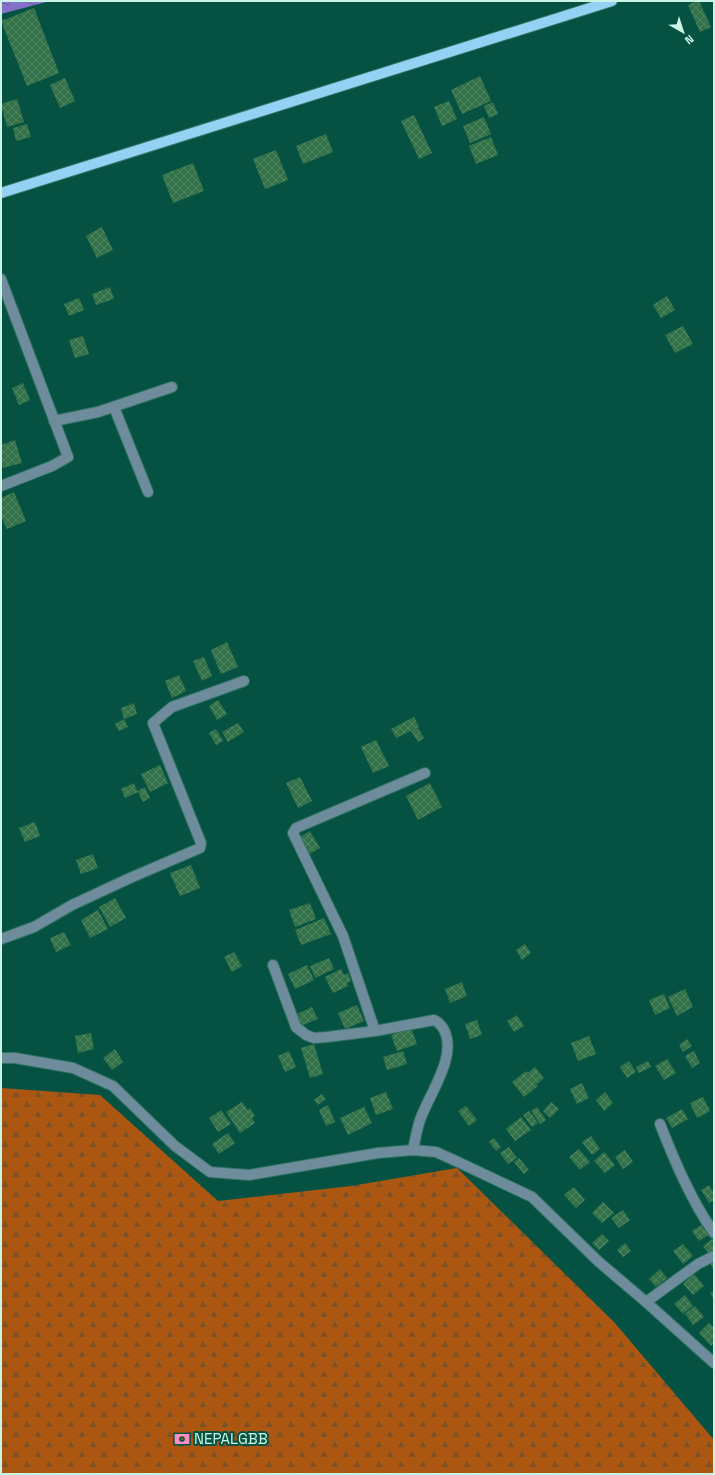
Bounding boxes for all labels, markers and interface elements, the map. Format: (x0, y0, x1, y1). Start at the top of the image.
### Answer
north arrow (663, 12, 703, 52)
text: N (682, 32, 697, 48)
place label: NEPALGBB (194, 1429, 268, 1448)
bank icon: NEPALGBB (173, 1430, 191, 1448)

